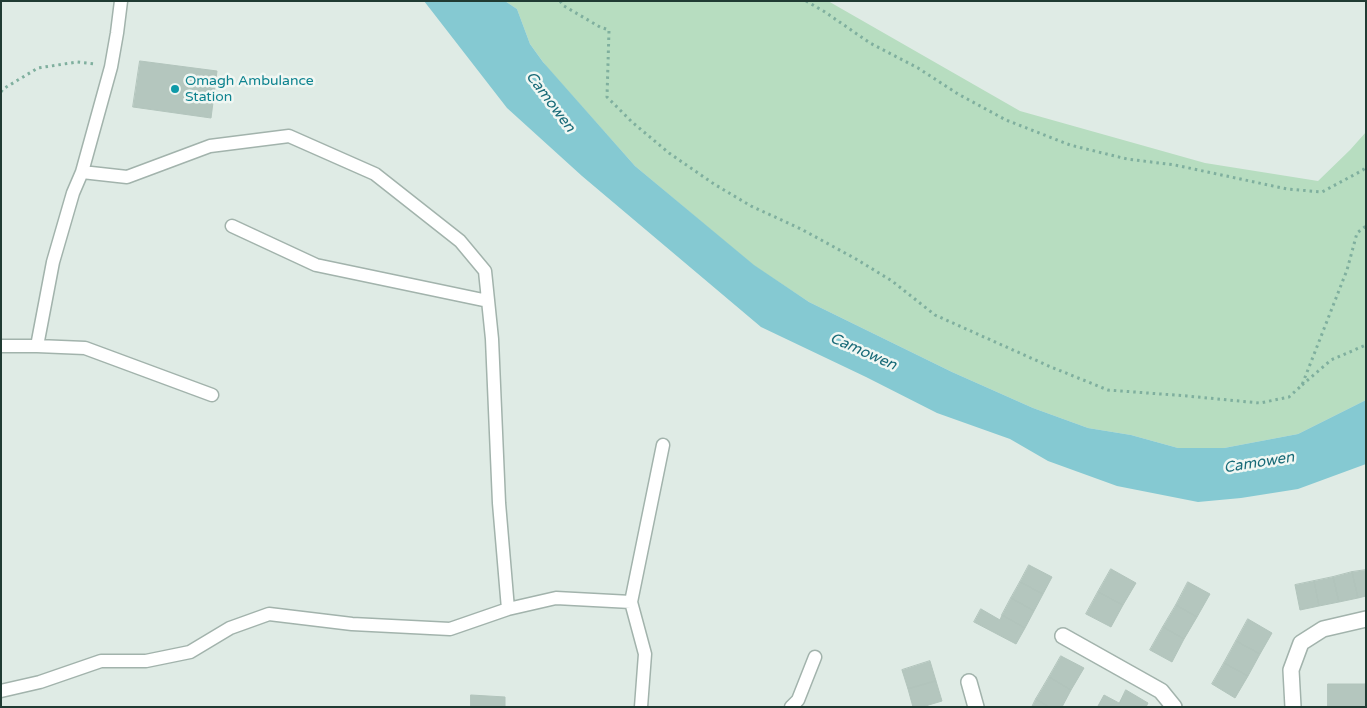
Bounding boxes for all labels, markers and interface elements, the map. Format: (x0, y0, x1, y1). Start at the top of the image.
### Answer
water label: Camowen (521, 68, 579, 136)
place label: Omagh Ambulance Station (185, 73, 314, 105)
marker: Omagh Ambulance Station (169, 83, 181, 95)
water label: Camowen (827, 329, 899, 375)
water label: Camowen (1223, 449, 1295, 477)

